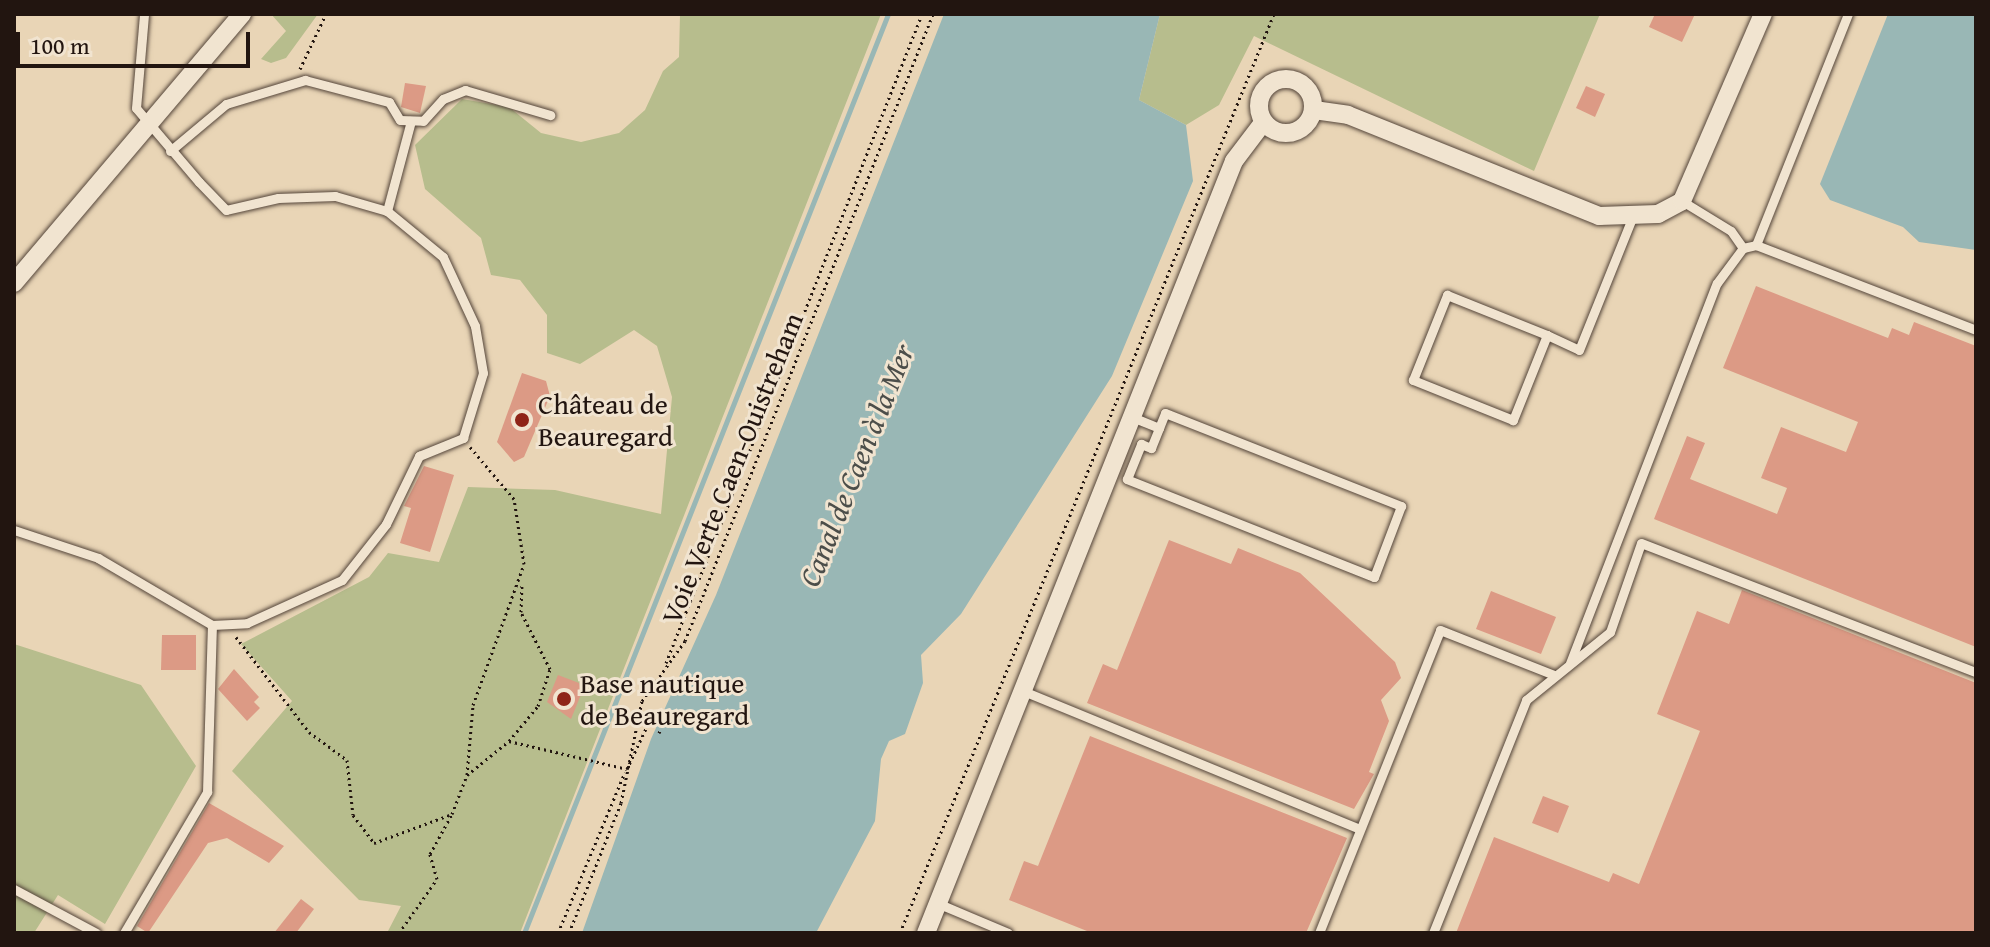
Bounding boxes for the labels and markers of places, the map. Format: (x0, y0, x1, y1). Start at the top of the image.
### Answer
place label: Château de Beauregard (538, 387, 673, 453)
marker: Château de Beauregard (513, 411, 531, 429)
place label: Base nautique de Beauregard (580, 666, 749, 732)
marker: Base nautique de Beauregard (555, 690, 573, 708)

